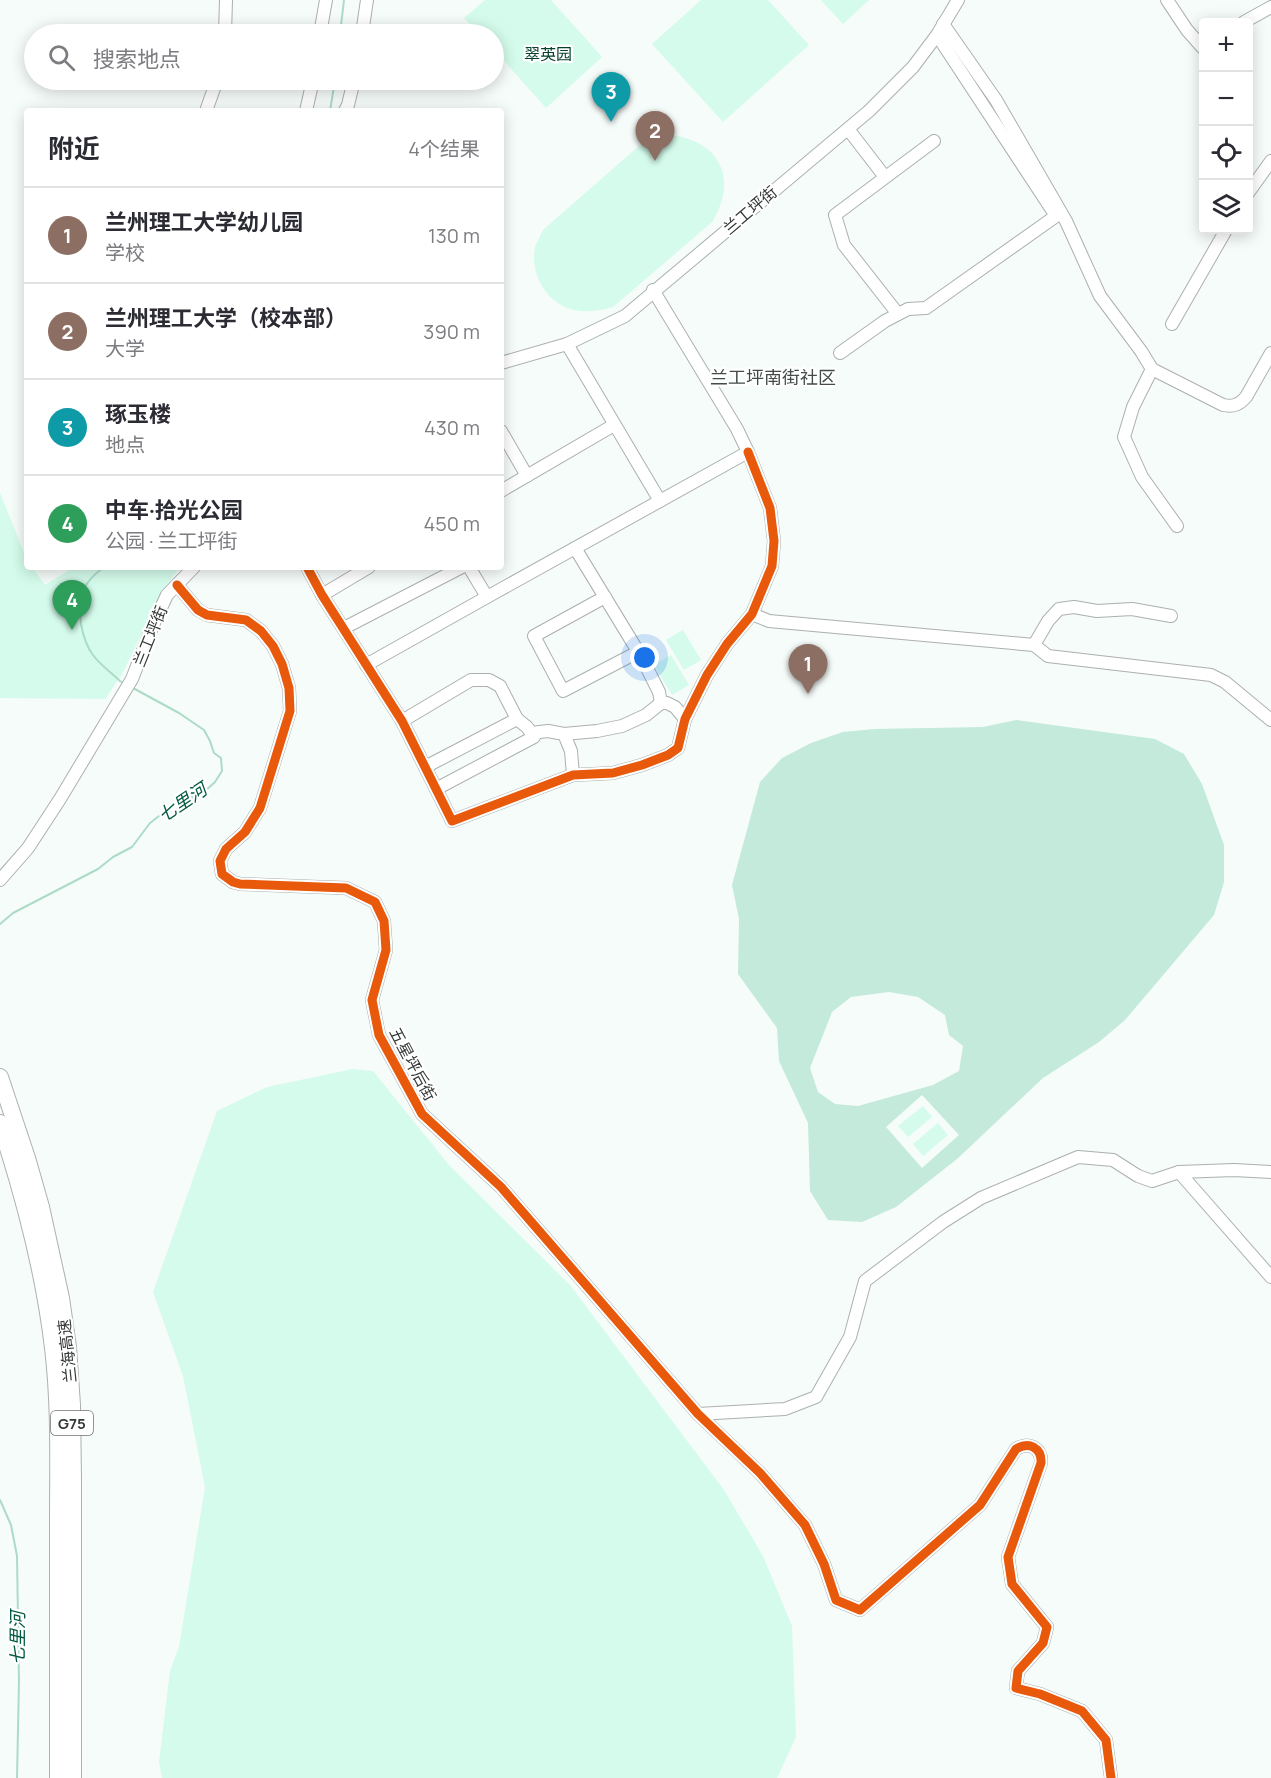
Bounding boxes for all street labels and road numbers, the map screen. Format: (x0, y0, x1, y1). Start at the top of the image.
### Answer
street label: 兰工坪街 (718, 181, 782, 239)
street label: 兰工坪街 (128, 602, 172, 670)
street label: 五星坪后街 (385, 1024, 441, 1104)
street label: 兰海高速 (53, 1318, 81, 1384)
road number: G75 (51, 1411, 93, 1435)

